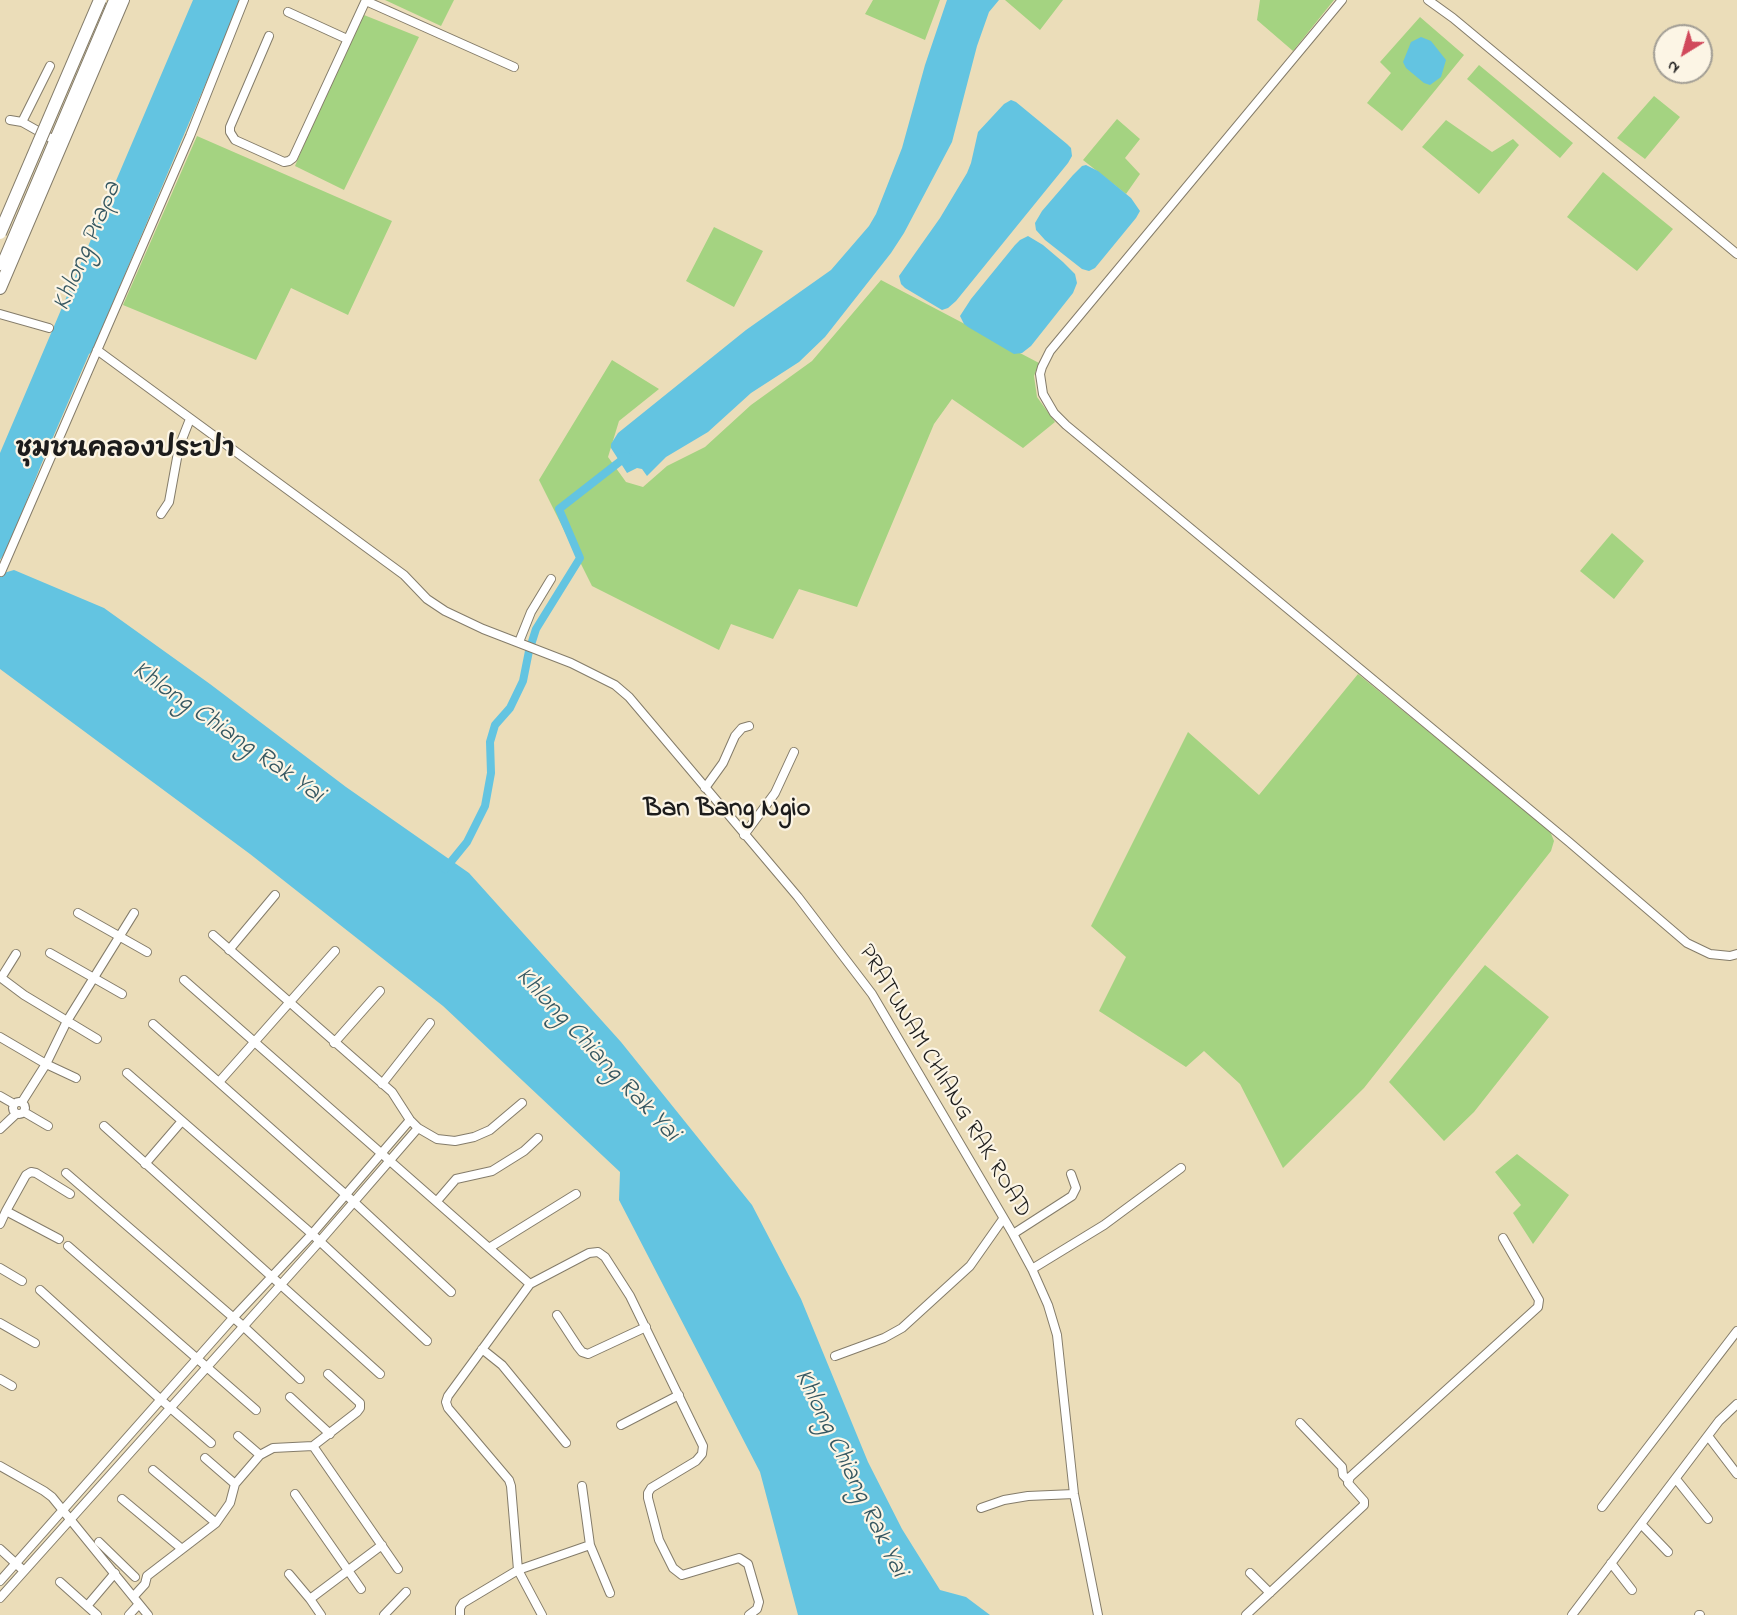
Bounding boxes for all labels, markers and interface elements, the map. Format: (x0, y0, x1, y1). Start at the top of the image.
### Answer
north arrow (1653, 24, 1713, 84)
text: N (1662, 54, 1685, 80)
water label: Khlong Prapa (48, 178, 130, 316)
district label: ชุมชนคลองประปา (16, 436, 234, 468)
water label: Khlong Chiang Rak Yai (125, 656, 329, 812)
district label: Ban Bang Ngio (643, 795, 811, 827)
street label: PRATUNAM CHIANG RAK ROAD (850, 940, 1036, 1224)
water label: Khlong Chiang Rak Yai (507, 962, 685, 1150)
water label: Khlong Chiang Rak Yai (785, 1365, 913, 1583)

